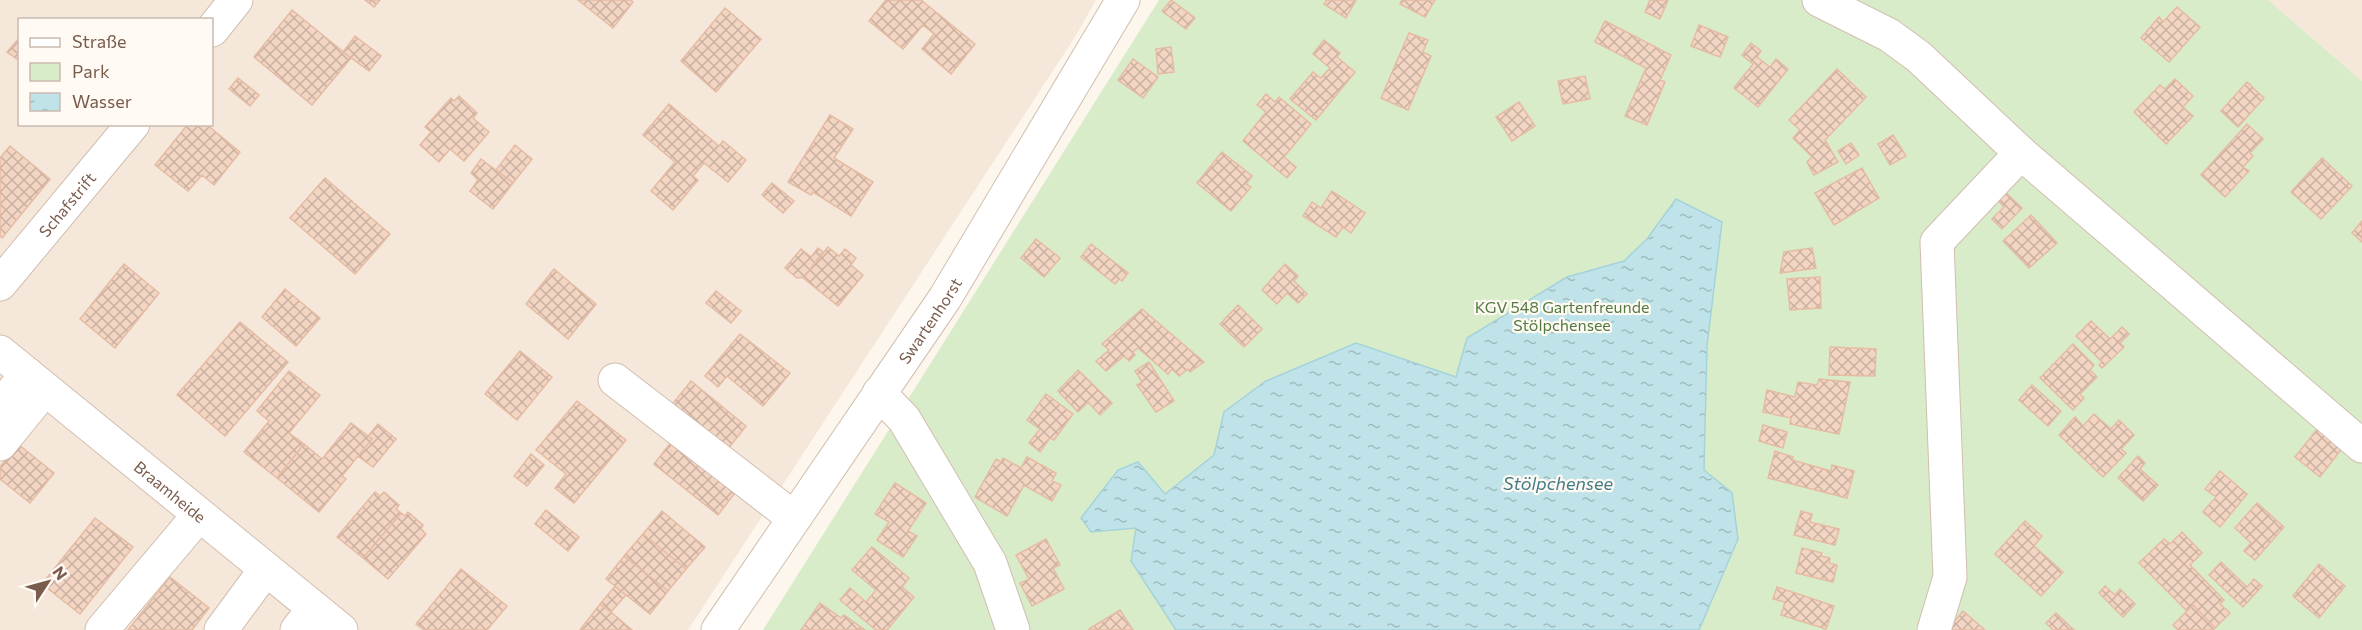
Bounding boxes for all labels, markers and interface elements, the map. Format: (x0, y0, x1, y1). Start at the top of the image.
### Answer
legend (18, 18, 213, 126)
text: Straße (72, 30, 127, 52)
text: Park (72, 60, 110, 82)
text: Wasser (72, 90, 132, 112)
street label: Schafstrift (34, 168, 99, 240)
street label: Swartenhorst (894, 274, 965, 367)
park label: KGV 548 Gartenfreunde Stölpchensee (1475, 297, 1649, 334)
street label: Braamheide (131, 456, 210, 526)
water label: Stölpchensee (1503, 472, 1613, 494)
north arrow (18, 552, 78, 612)
text: N (49, 562, 72, 583)

